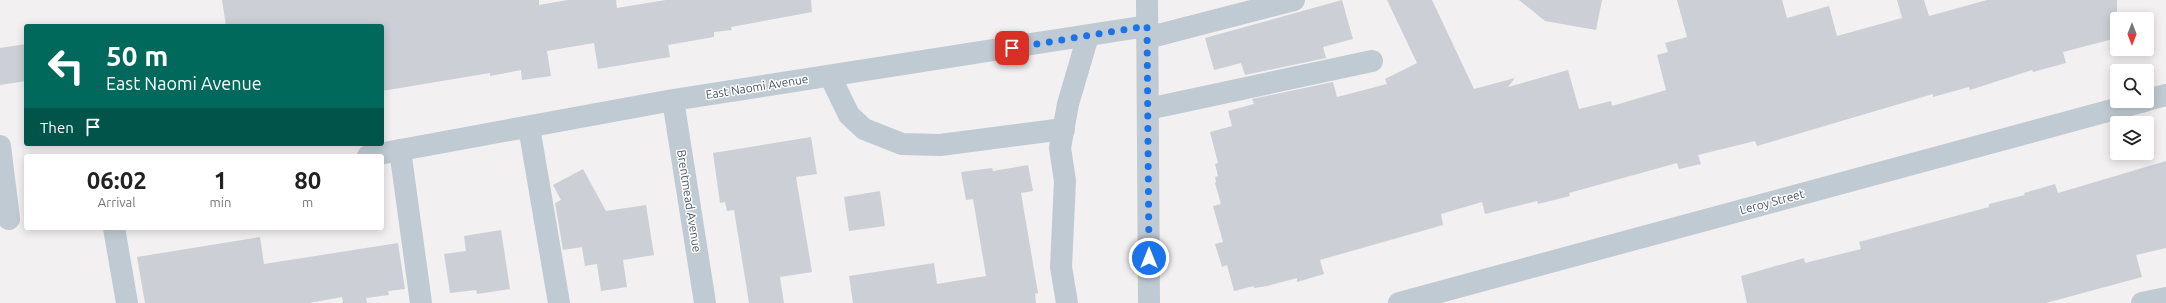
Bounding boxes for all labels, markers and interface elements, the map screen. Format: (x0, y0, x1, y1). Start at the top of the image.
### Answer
north arrow (2110, 12, 2154, 56)
map controls (2110, 12, 2154, 160)
pin (995, 31, 1029, 65)
icon: arrive (1001, 37, 1023, 59)
icon: left (40, 40, 92, 92)
text: 50 m (106, 40, 168, 71)
button: search (2110, 64, 2154, 108)
street label: East Naomi Avenue (705, 72, 809, 101)
text: East Naomi Avenue (106, 73, 262, 93)
icon: arrive (82, 116, 104, 138)
button: layers (2110, 116, 2154, 160)
text: Then (40, 119, 74, 136)
street label: Brentmead Avenue (675, 149, 704, 253)
text: 06:02 (87, 167, 147, 194)
text: 1 (214, 167, 227, 194)
text: 80 (294, 167, 321, 194)
street label: Leroy Street (1738, 187, 1806, 216)
text: Arrival (98, 195, 136, 209)
text: min (210, 195, 231, 209)
text: m (302, 195, 313, 209)
position arrow (1128, 237, 1170, 279)

